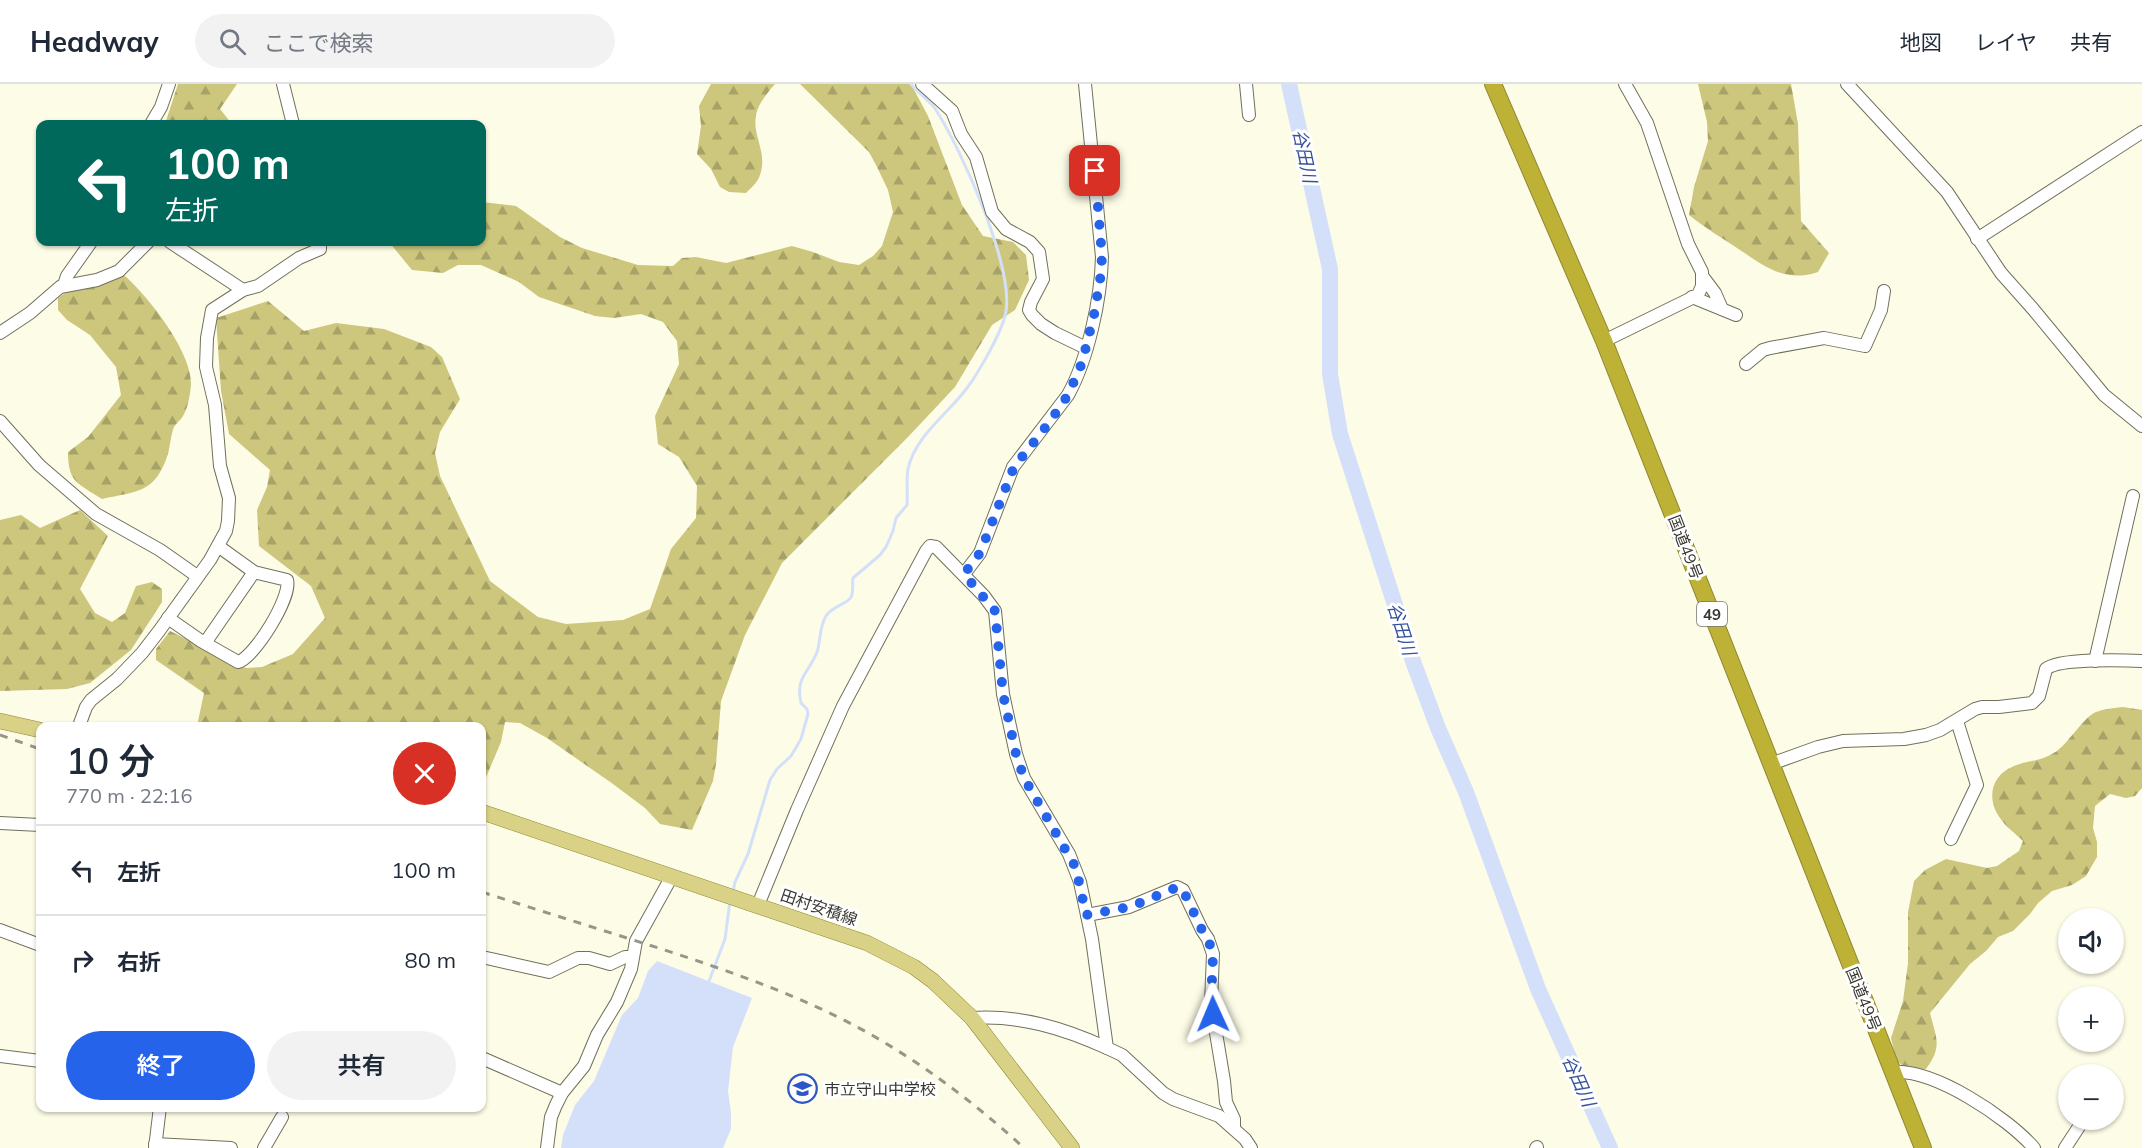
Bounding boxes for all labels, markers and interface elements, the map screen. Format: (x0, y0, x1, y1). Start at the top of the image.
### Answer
search box (195, 14, 615, 68)
text: Headway (30, 24, 159, 59)
icon: search (216, 25, 249, 58)
text: ここで検索 (264, 29, 374, 57)
text: 地図 (1900, 29, 1942, 55)
text: レイヤ (1975, 29, 2037, 55)
text: 共有 (2070, 29, 2112, 55)
water label: 谷田川 (1288, 127, 1322, 187)
text: 100 m (165, 137, 290, 190)
icon: left (66, 144, 144, 222)
pin (1069, 145, 1120, 196)
icon: arrive (1078, 154, 1111, 187)
text: 左折 (165, 193, 219, 227)
street label: 国道49号 (1665, 512, 1707, 582)
water label: 谷田川 (1383, 600, 1422, 660)
road number: 49 (1697, 602, 1727, 626)
text: 10 分 (66, 738, 155, 783)
button: close (393, 742, 456, 805)
text: 770 m · 22:16 (66, 783, 192, 808)
icon: left (66, 854, 99, 887)
text: 100 m (391, 856, 456, 884)
text: 左折 (117, 858, 161, 886)
street label: 田村安積線 (778, 885, 860, 929)
map controls (2058, 908, 2124, 1130)
button: sound (2058, 908, 2124, 974)
icon: right (66, 944, 99, 977)
text: 80 m (405, 946, 456, 974)
text: 右折 (117, 948, 161, 976)
street label: 国道49号 (1842, 964, 1886, 1034)
position arrow (1181, 982, 1245, 1046)
button: + (2058, 986, 2124, 1052)
button: 終了 (66, 1031, 255, 1100)
button: 共有 (267, 1031, 456, 1100)
water label: 谷田川 (1558, 1052, 1601, 1112)
button: − (2058, 1064, 2124, 1130)
school or university icon: 市立守山中学校 (787, 1073, 819, 1105)
place label: 市立守山中学校 (824, 1079, 936, 1099)

